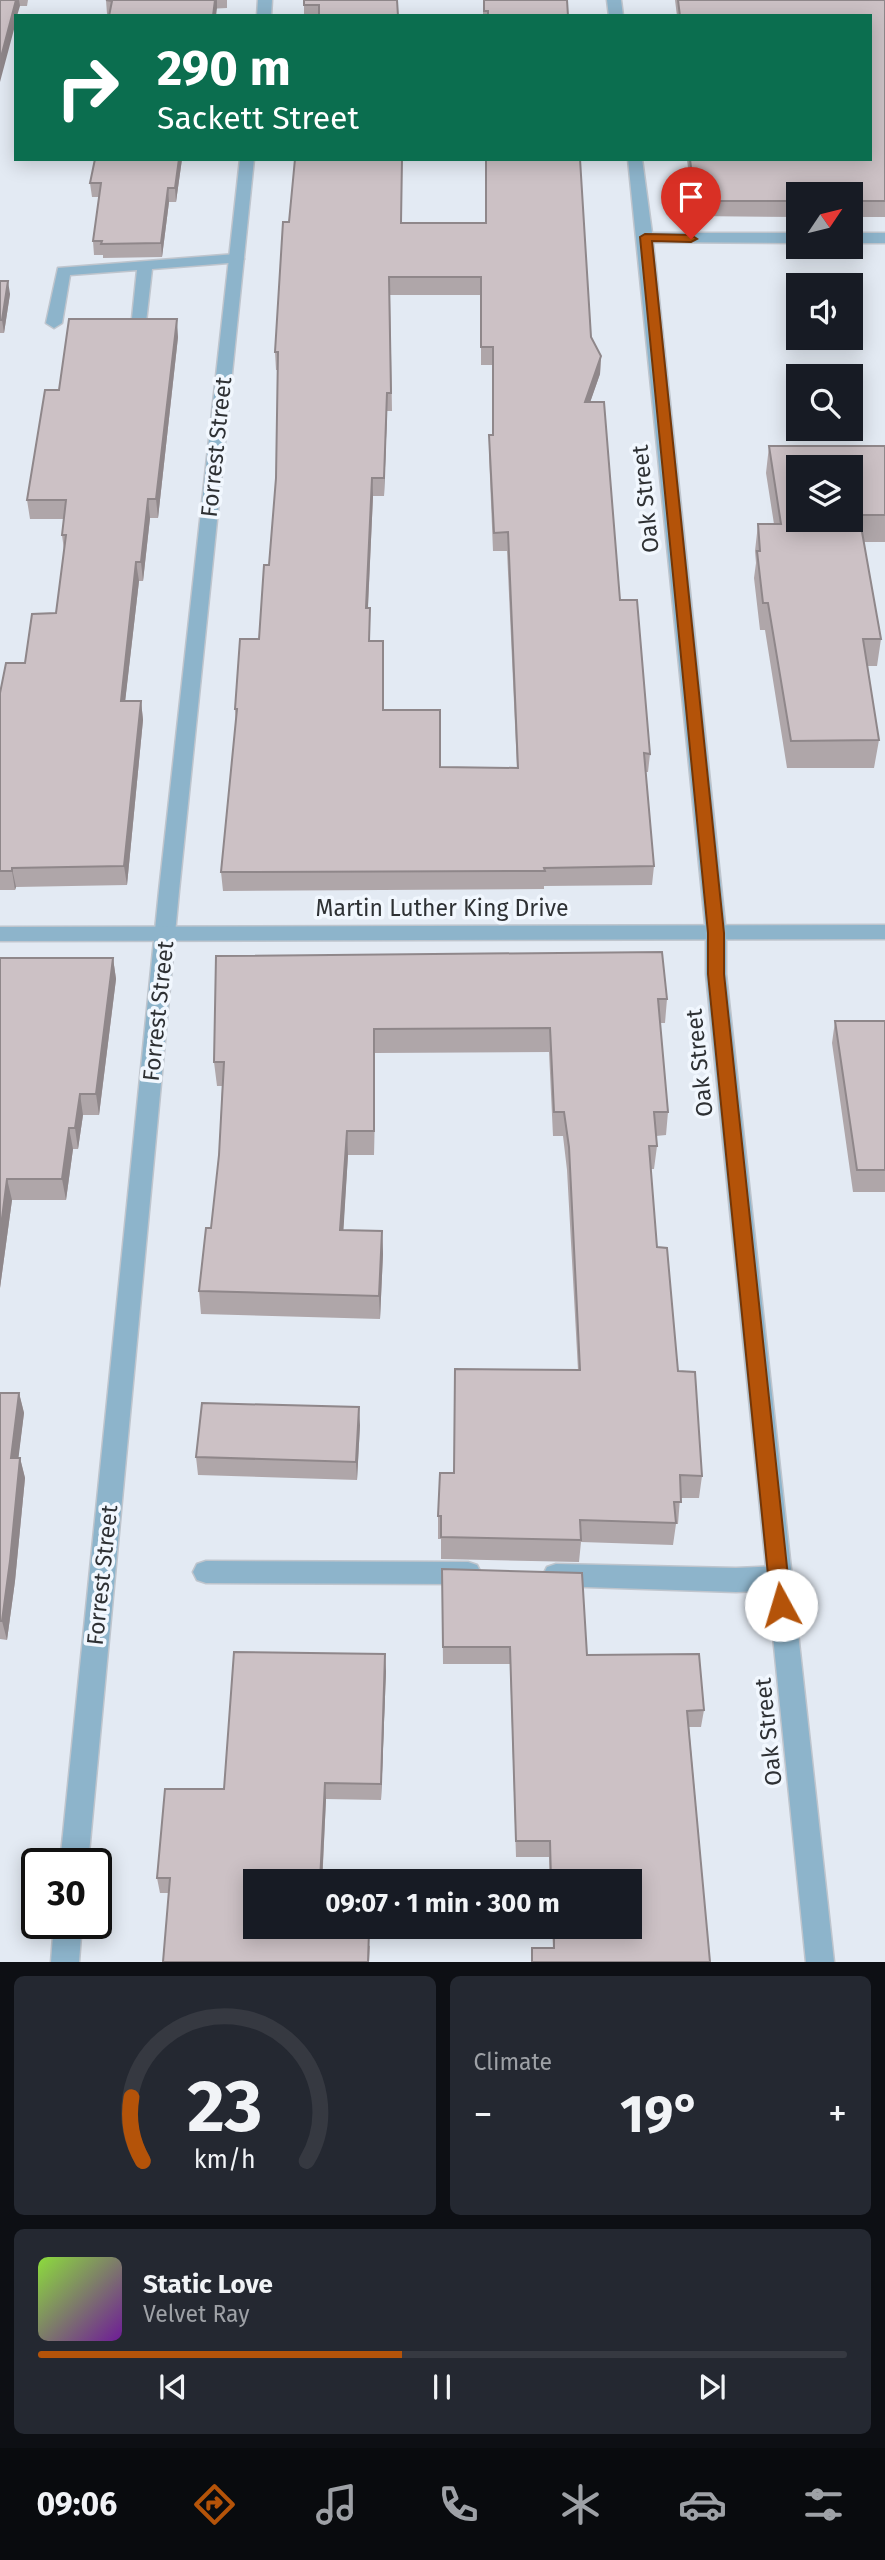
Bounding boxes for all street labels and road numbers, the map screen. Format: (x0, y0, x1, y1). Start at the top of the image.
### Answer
street label: Forrest Street (195, 375, 237, 519)
street label: Oak Street (625, 443, 665, 554)
street label: Martin Luther King Drive (316, 894, 568, 922)
street label: Forrest Street (137, 939, 179, 1083)
street label: Oak Street (679, 1007, 719, 1118)
street label: Forrest Street (81, 1503, 123, 1647)
street label: Oak Street (748, 1676, 788, 1787)

